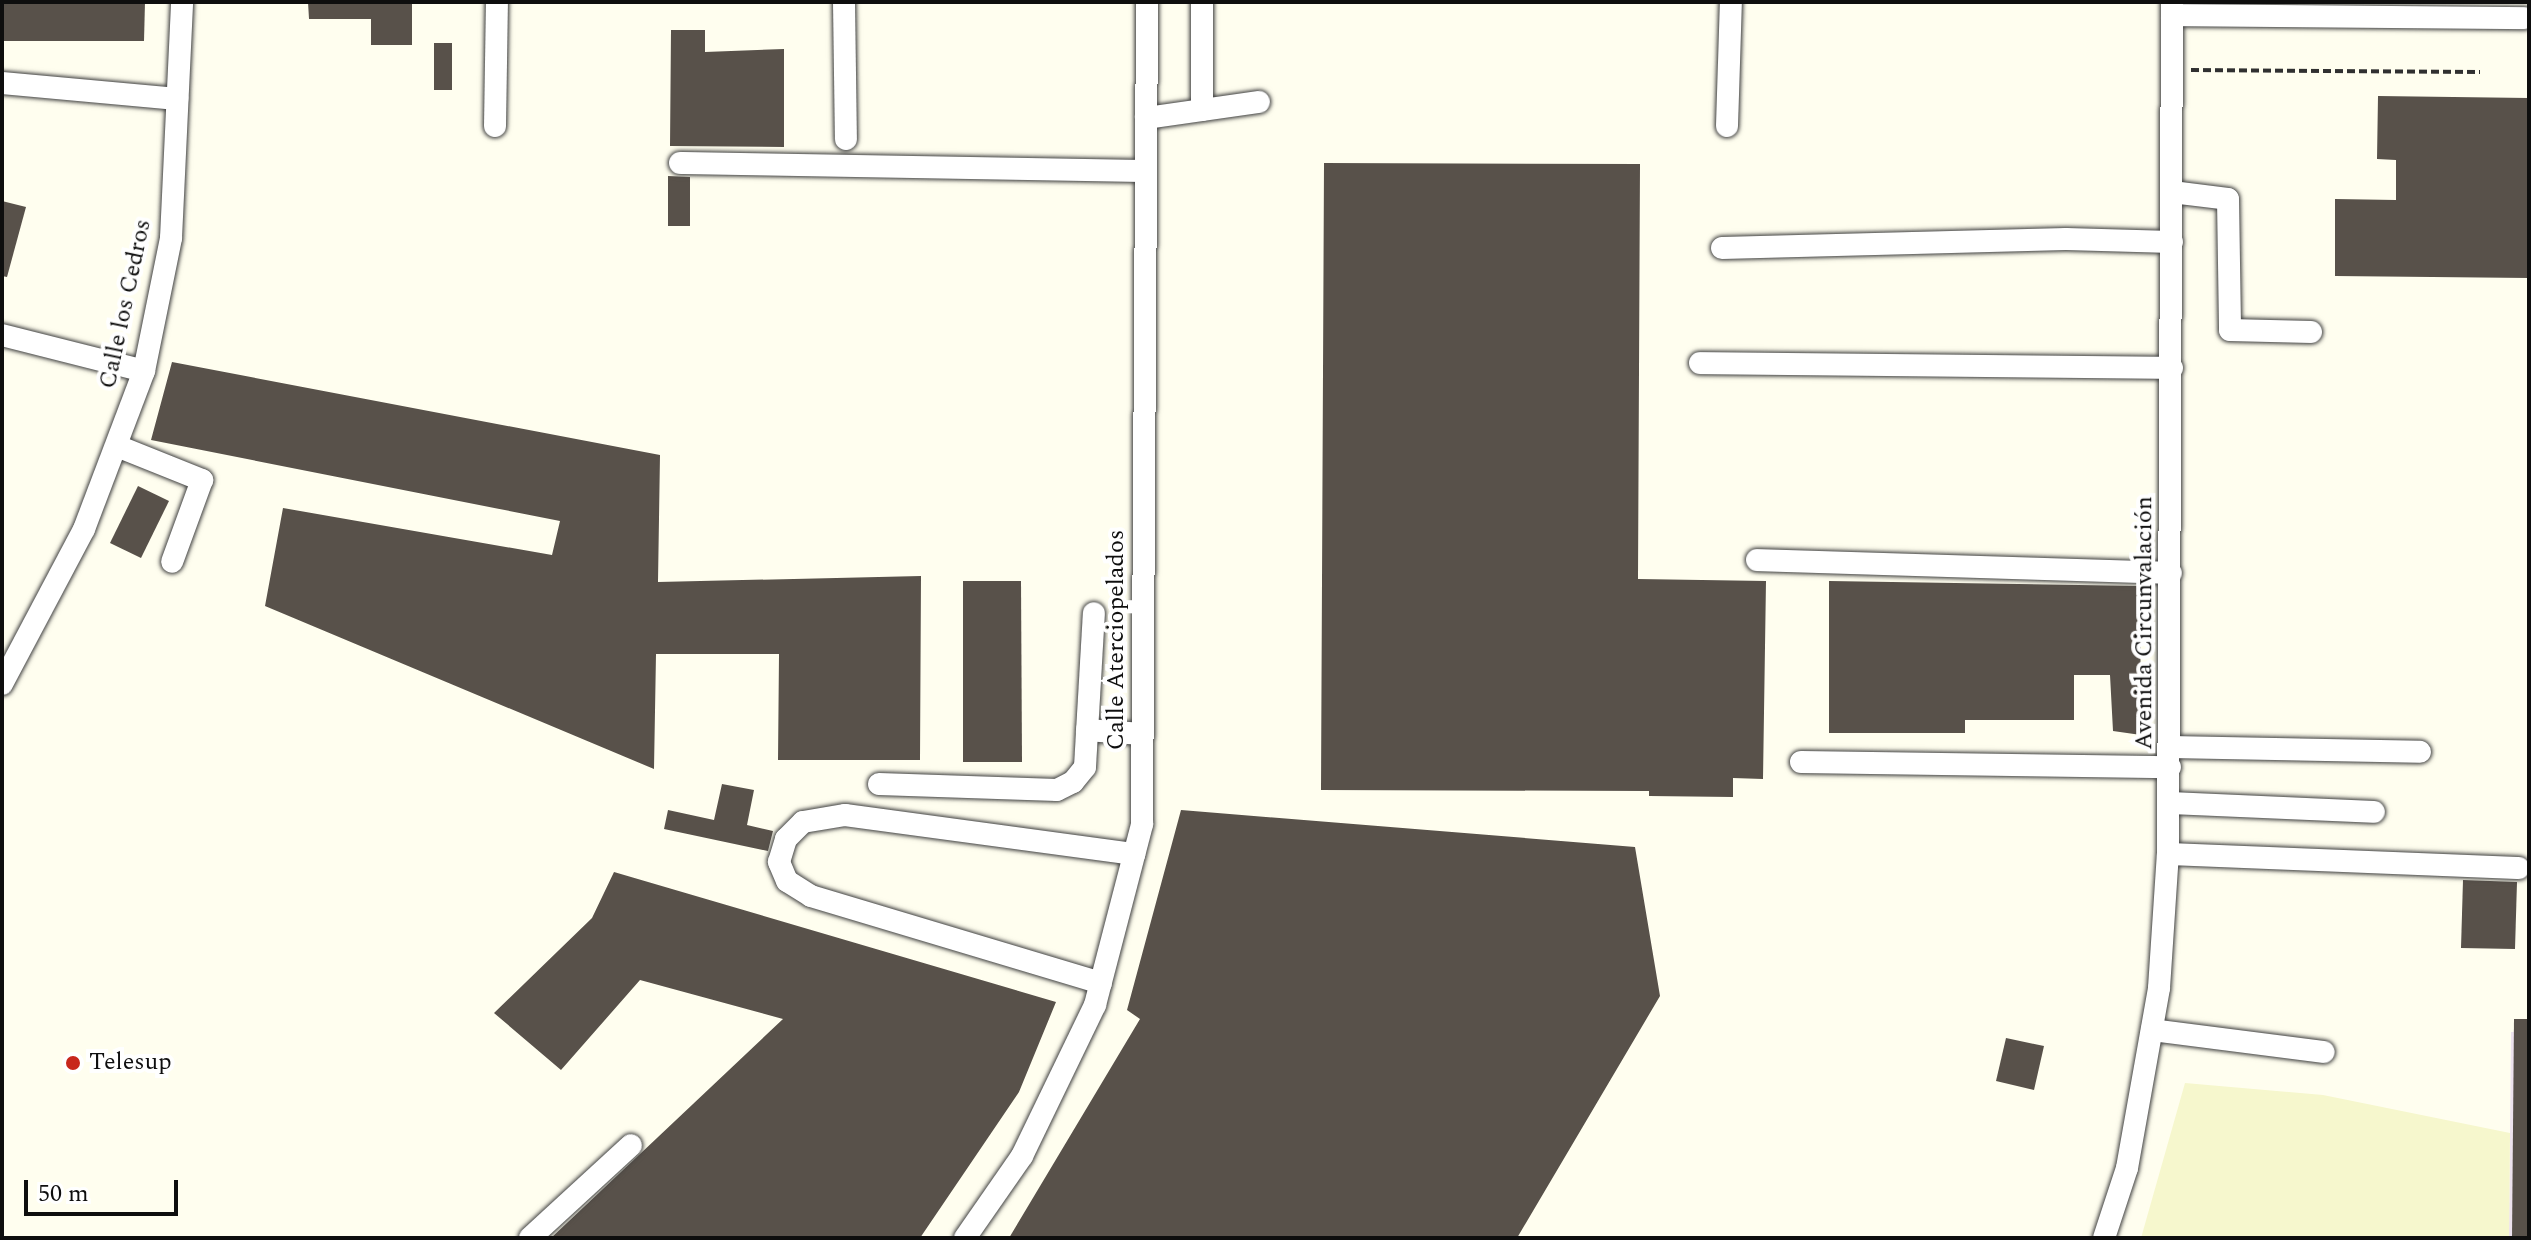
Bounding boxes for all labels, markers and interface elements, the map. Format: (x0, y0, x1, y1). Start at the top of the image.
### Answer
street label: Calle los Cedros (94, 217, 158, 391)
street label: Avenida Circunvalación (2131, 496, 2159, 750)
street label: Calle Aterciopelados (1103, 530, 1131, 750)
place label: Telesup (89, 1049, 172, 1077)
marker: Telesup (64, 1054, 82, 1072)
scale bar (28, 1164, 182, 1214)
text: 50 m (38, 1176, 89, 1212)

